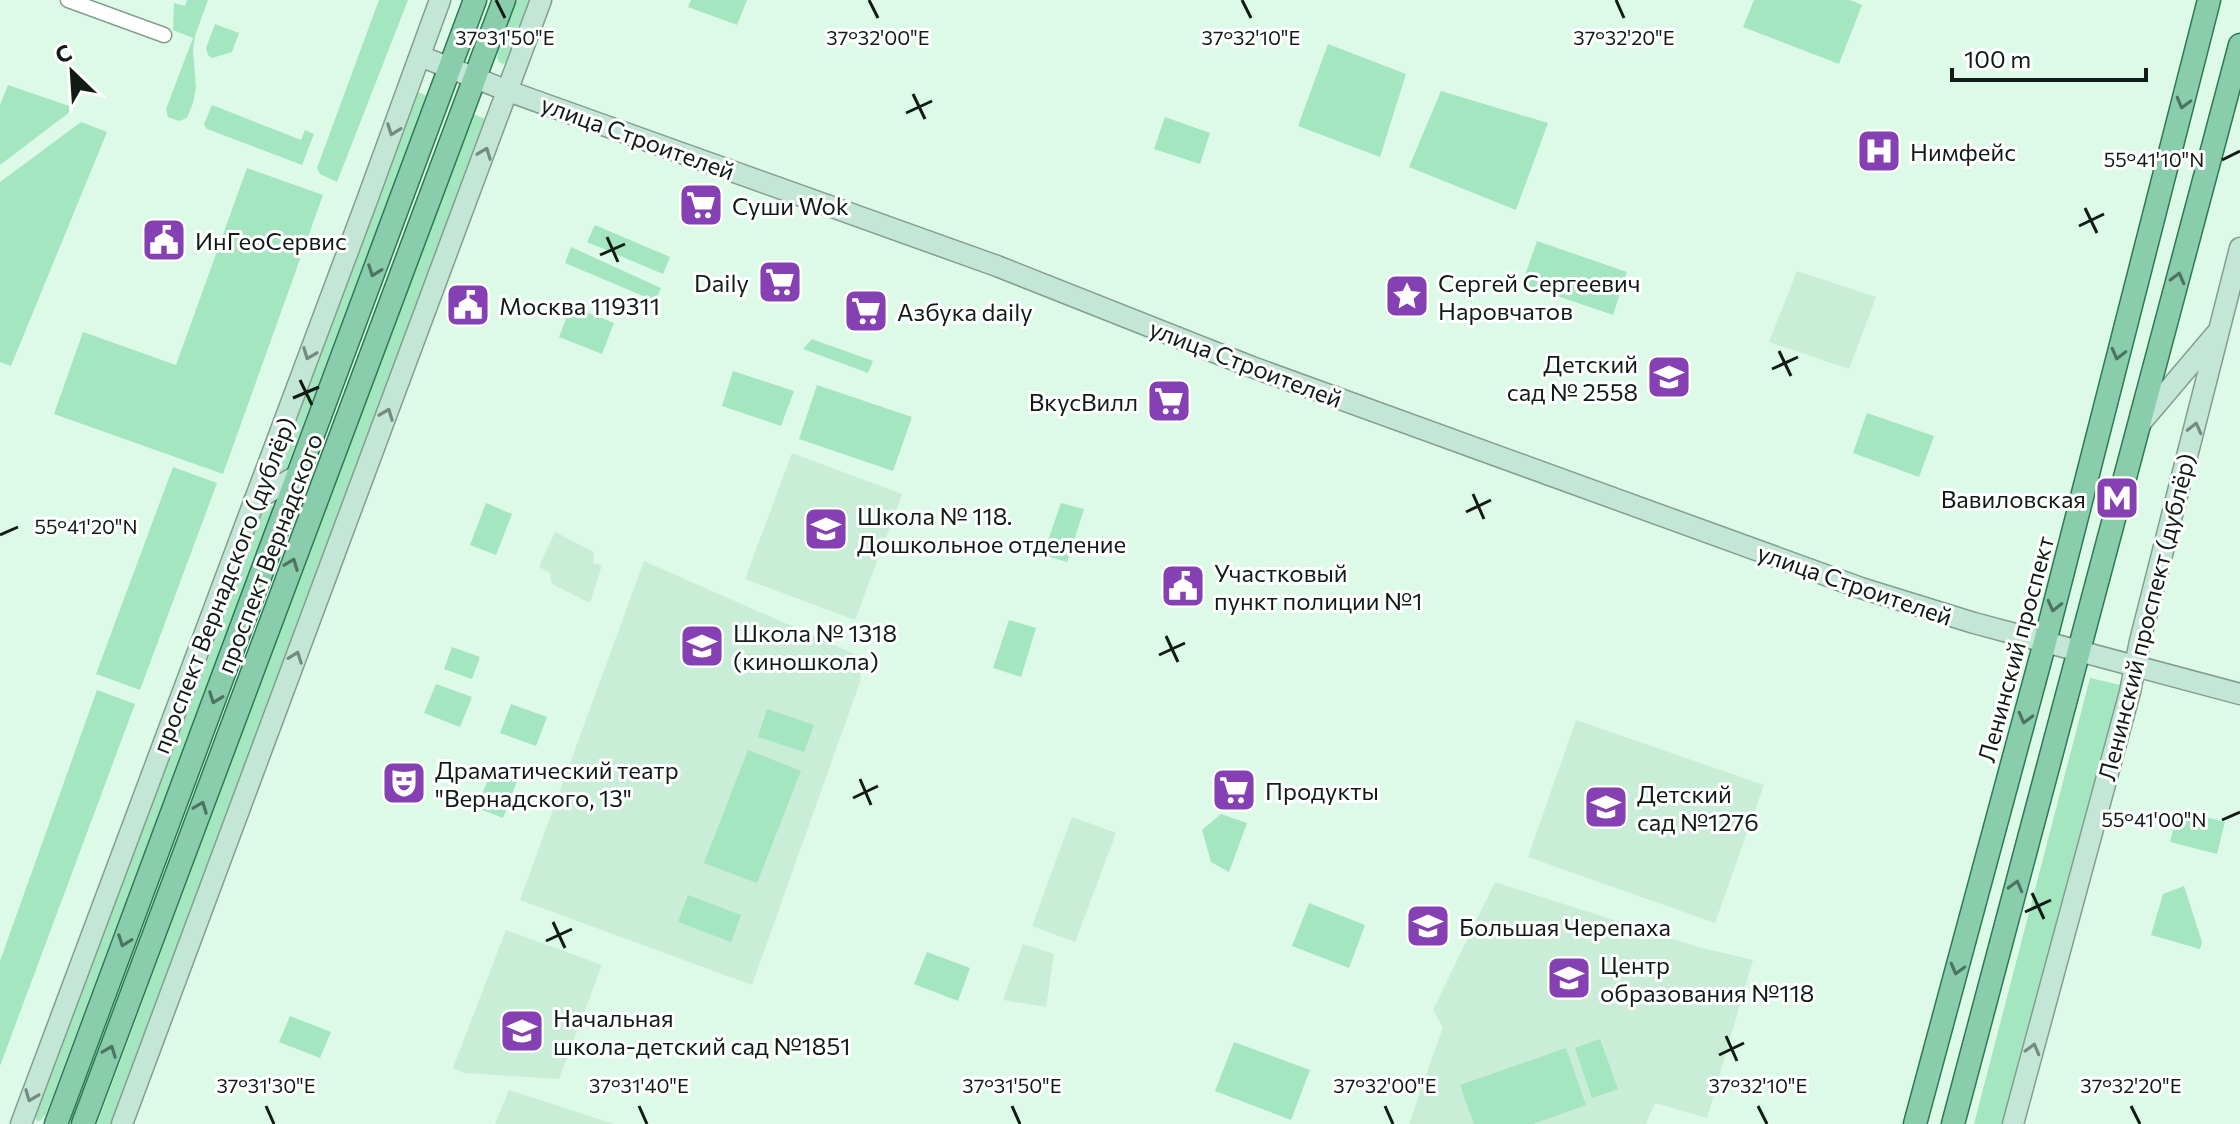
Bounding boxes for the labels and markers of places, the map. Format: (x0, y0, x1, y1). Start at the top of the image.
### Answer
hospital icon: Нимфейс (1855, 127, 1903, 175)
place label: Нимфейс (1910, 137, 2016, 166)
supermarket icon: Суши Wok (677, 181, 725, 229)
place label: Суши Wok (732, 191, 849, 220)
public building icon: ИнГеоСервис (140, 216, 188, 264)
place label: ИнГеоСервис (195, 226, 347, 255)
supermarket icon: Daily (756, 258, 804, 306)
place label: Daily (694, 268, 749, 297)
place label: Сергей Сергеевич Наровчатов (1438, 268, 1641, 325)
place icon: Сергей Сергеевич Наровчатов (1383, 272, 1431, 320)
public building icon: Москва 119311 (444, 281, 492, 329)
supermarket icon: Азбука daily (842, 287, 890, 335)
place label: Москва 119311 (499, 291, 660, 320)
place label: Азбука daily (897, 297, 1033, 326)
place label: Детский сад № 2558 (1507, 349, 1638, 406)
school or university icon: Детский сад № 2558 (1645, 353, 1693, 401)
supermarket icon: ВкусВилл (1145, 377, 1193, 425)
place label: ВкусВилл (1029, 387, 1138, 416)
metro station icon: Вавиловская (2093, 474, 2141, 522)
place label: Вавиловская (1941, 484, 2086, 513)
place label: Школа № 118. Дошкольное отделение (857, 501, 1126, 558)
school or university icon: Школа № 118. Дошкольное отделение (802, 505, 850, 553)
place label: Участковый пункт полиции №1 (1214, 558, 1422, 615)
public building icon: Участковый пункт полиции №1 (1159, 562, 1207, 610)
place label: Школа № 1318 (киношкола) (733, 618, 897, 675)
school or university icon: Школа № 1318 (киношкола) (678, 622, 726, 670)
place label: Драматический театр "Вернадского, 13" (435, 755, 679, 812)
theatre icon: Драматический театр "Вернадского, 13" (380, 759, 428, 807)
supermarket icon: Продукты (1210, 766, 1258, 814)
place label: Продукты (1265, 776, 1379, 805)
place label: Детский сад №1276 (1637, 779, 1759, 836)
school or university icon: Детский сад №1276 (1582, 783, 1630, 831)
school or university icon: Большая Черепаха (1404, 902, 1452, 950)
place label: Большая Черепаха (1459, 912, 1671, 941)
place label: Центр образования №118 (1600, 950, 1814, 1007)
school or university icon: Центр образования №118 (1545, 954, 1593, 1002)
place label: Начальная школа-детский сад №1851 (553, 1003, 850, 1060)
school or university icon: Начальная школа-детский сад №1851 (498, 1007, 546, 1055)

